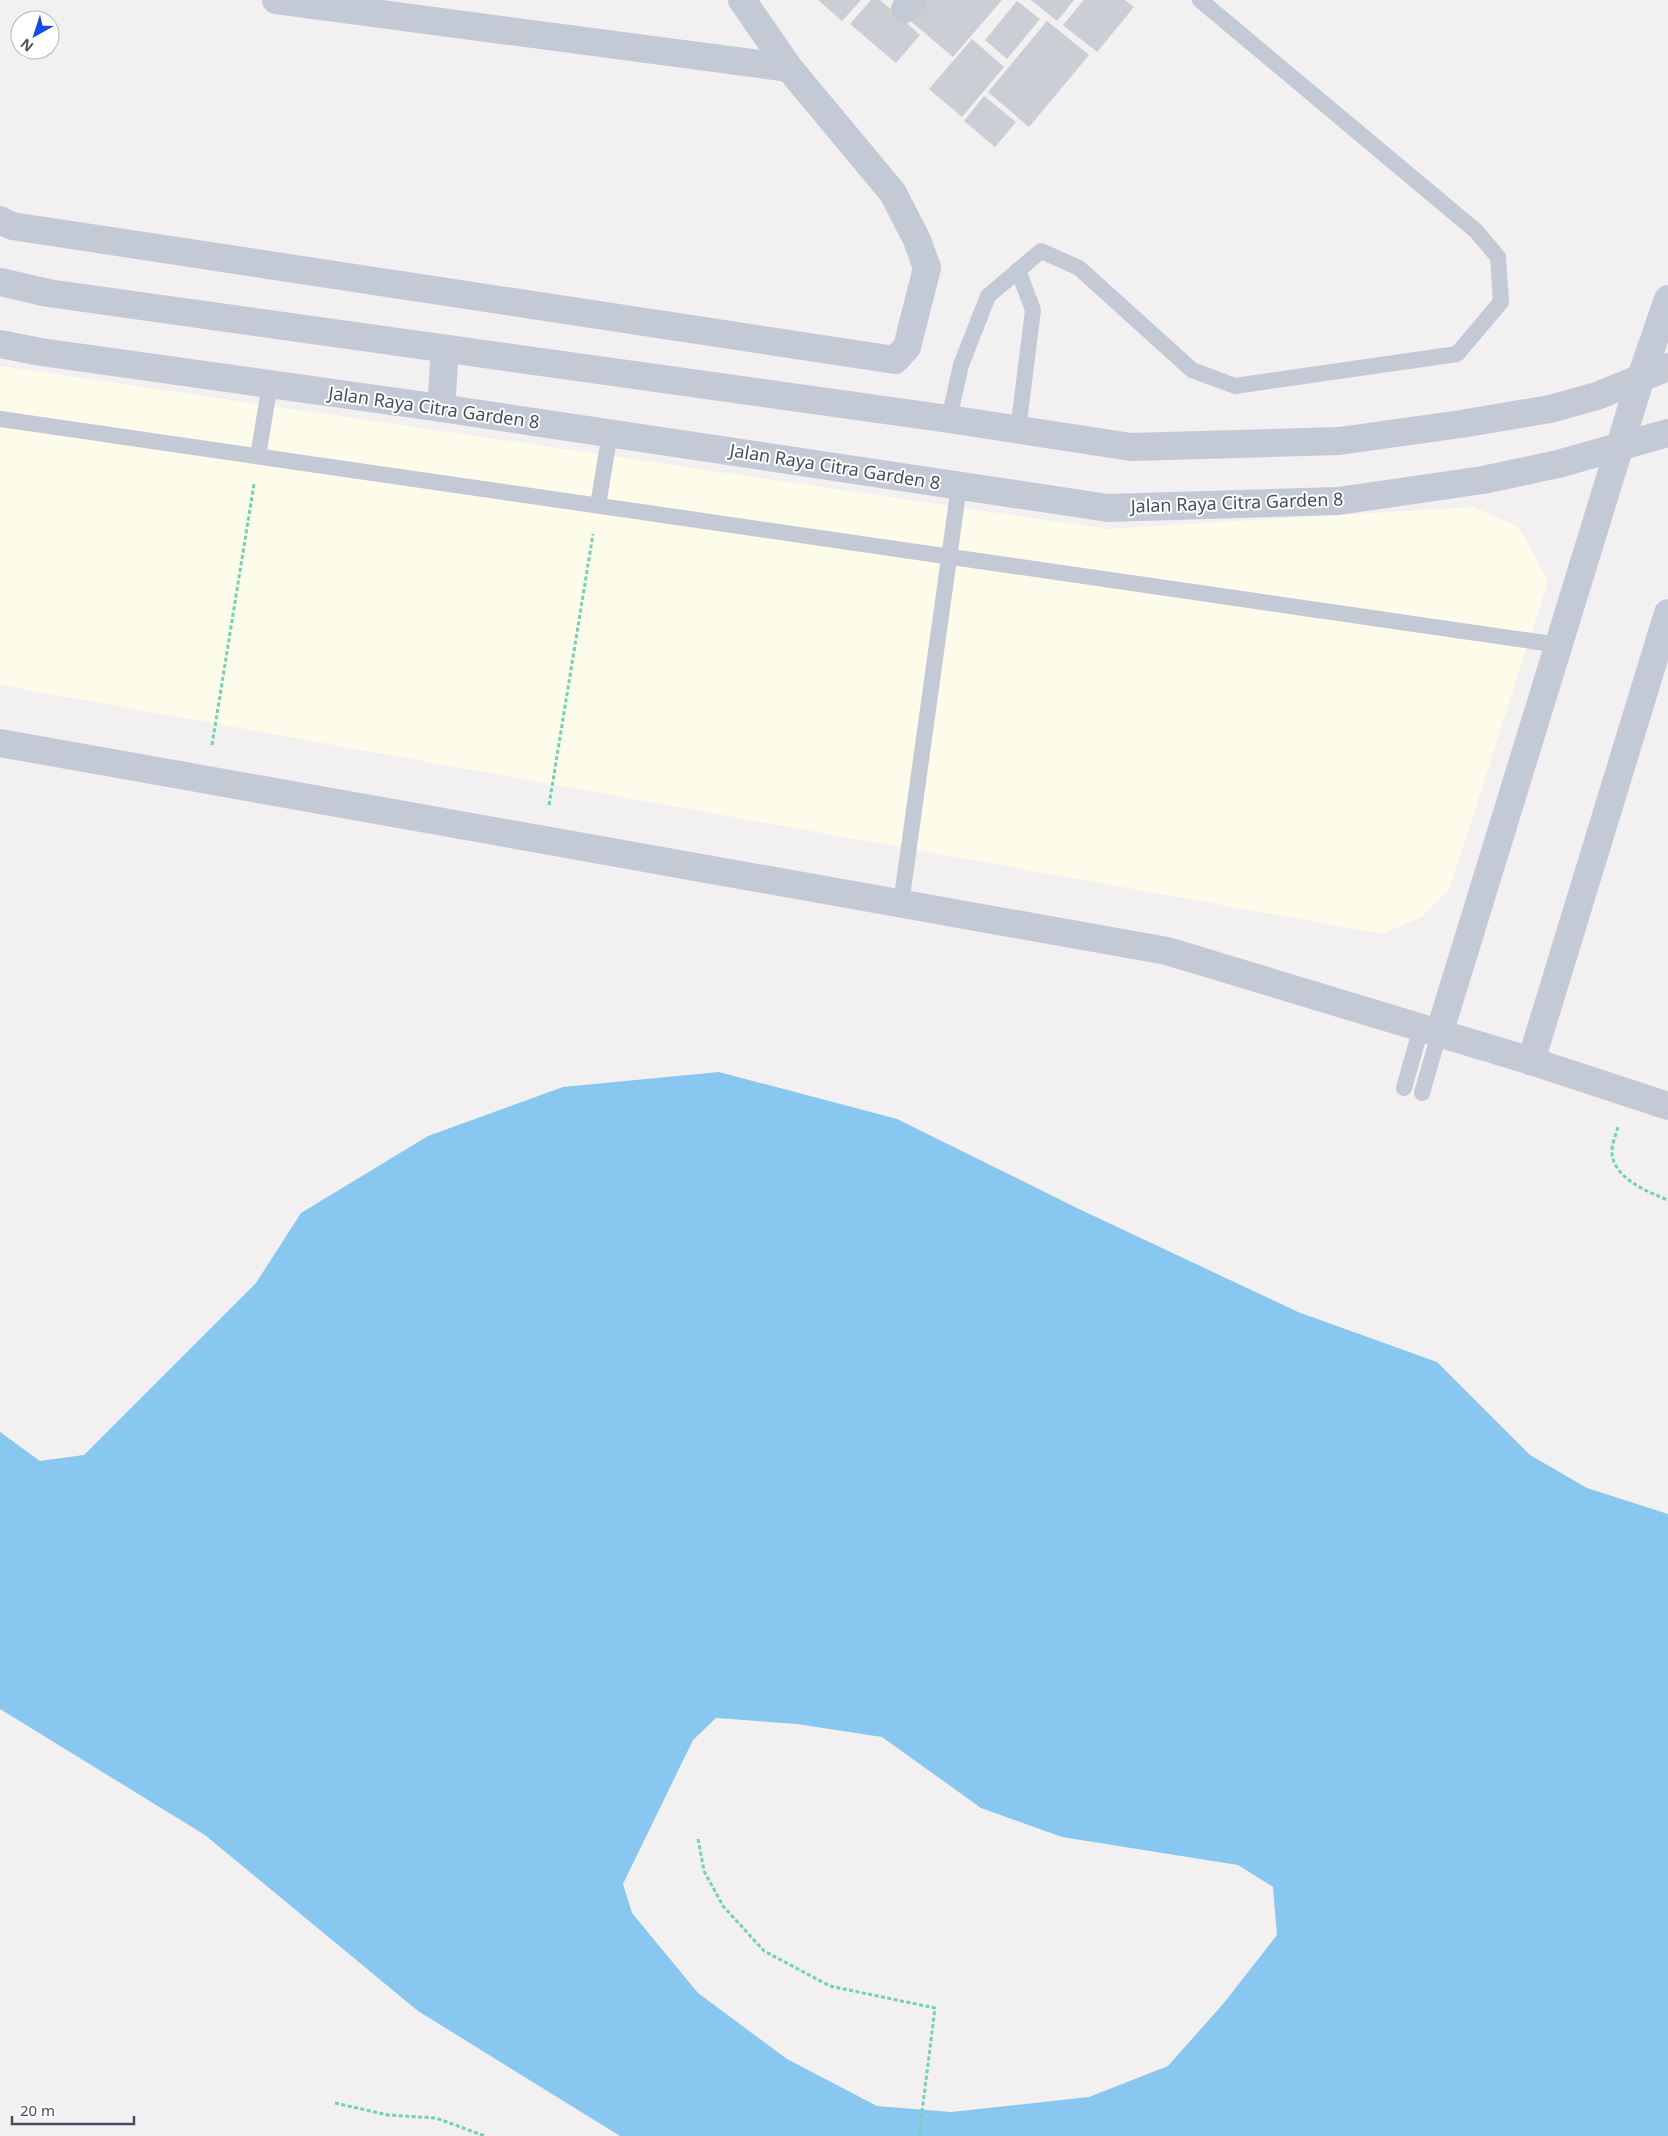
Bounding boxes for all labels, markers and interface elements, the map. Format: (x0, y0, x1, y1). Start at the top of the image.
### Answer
north arrow (10, 10, 60, 60)
text: N (16, 35, 37, 56)
street label: Jalan Raya Citra Garden 8 (325, 380, 541, 434)
street label: Jalan Raya Citra Garden 8 (726, 437, 942, 495)
street label: Jalan Raya Citra Garden 8 (1128, 486, 1344, 518)
scale bar (12, 2094, 135, 2126)
text: 20 m (20, 2100, 55, 2120)

